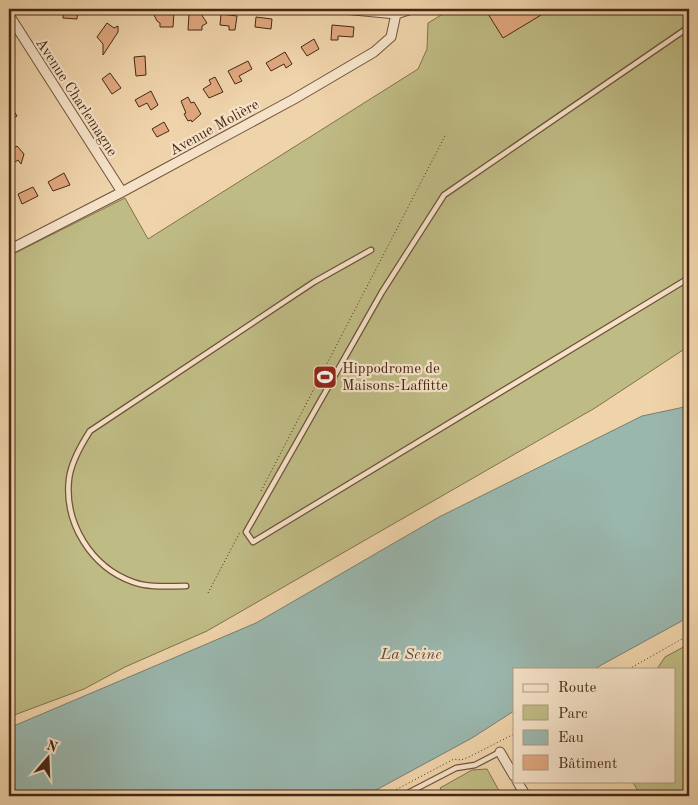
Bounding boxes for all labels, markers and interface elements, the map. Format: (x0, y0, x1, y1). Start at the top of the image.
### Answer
street label: Avenue Charlemagne (32, 36, 119, 159)
street label: Avenue Molière (167, 97, 262, 159)
place label: Hippodrome de Maisons-Laffitte (342, 362, 448, 394)
sports icon: Hippodrome de Maisons-Laffitte (312, 364, 338, 390)
water label: La Seine (379, 647, 442, 663)
legend (513, 668, 676, 782)
text: Route (558, 681, 596, 696)
text: Parc (558, 707, 588, 722)
text: Eau (558, 731, 584, 746)
north arrow (22, 732, 72, 782)
text: N (45, 738, 60, 755)
text: Bâtiment (558, 757, 617, 772)

